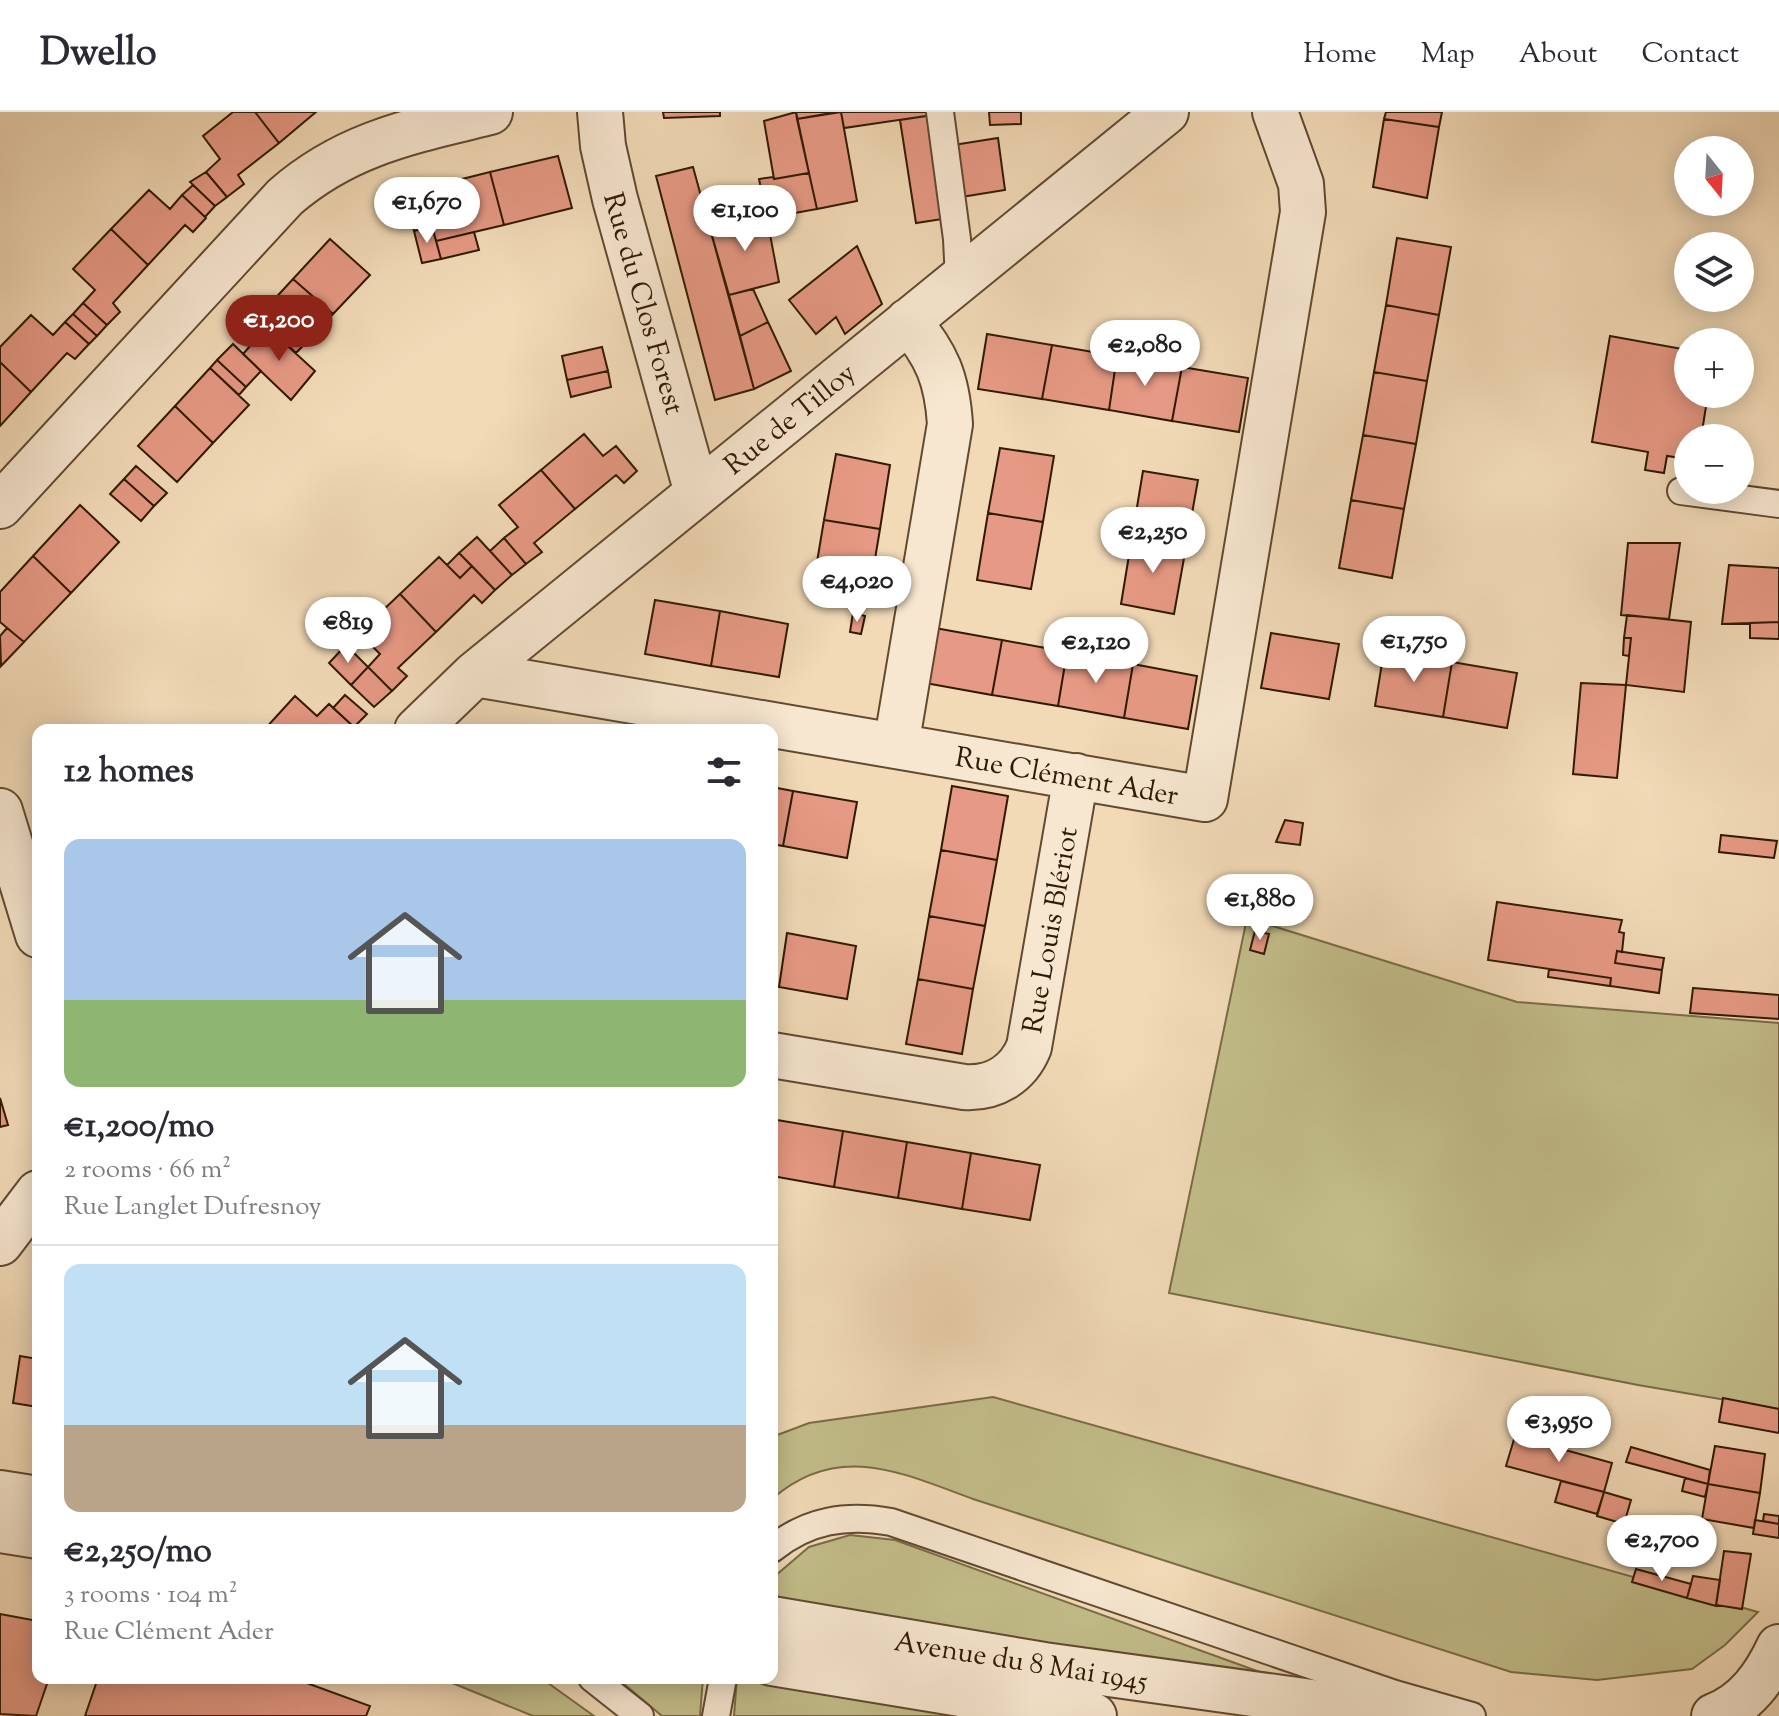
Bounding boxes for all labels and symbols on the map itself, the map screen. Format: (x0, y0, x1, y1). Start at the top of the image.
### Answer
north arrow (1674, 136, 1754, 216)
pin: €1,670 (362, 177, 492, 245)
pin: €1,100 (680, 185, 810, 253)
street label: Rue du Clos Forest (591, 188, 693, 420)
pin: €1,200 (214, 295, 344, 363)
pin: €2,080 (1080, 320, 1210, 388)
street label: Rue de Tilloy (717, 355, 865, 486)
pin: €2,250 (1088, 507, 1218, 575)
pin: €4,020 (792, 556, 922, 624)
pin: €819 (301, 597, 395, 665)
pin: €1,750 (1349, 616, 1479, 684)
pin: €2,120 (1031, 617, 1161, 685)
street label: Rue Clément Ader (952, 739, 1182, 817)
street label: Rue Louis Blériot (1014, 824, 1090, 1037)
pin: €1,880 (1195, 874, 1325, 942)
pin: €3,950 (1494, 1396, 1624, 1464)
pin: €2,700 (1597, 1515, 1727, 1583)
street label: Avenue du 8 Mai 1945 (891, 1623, 1151, 1703)

